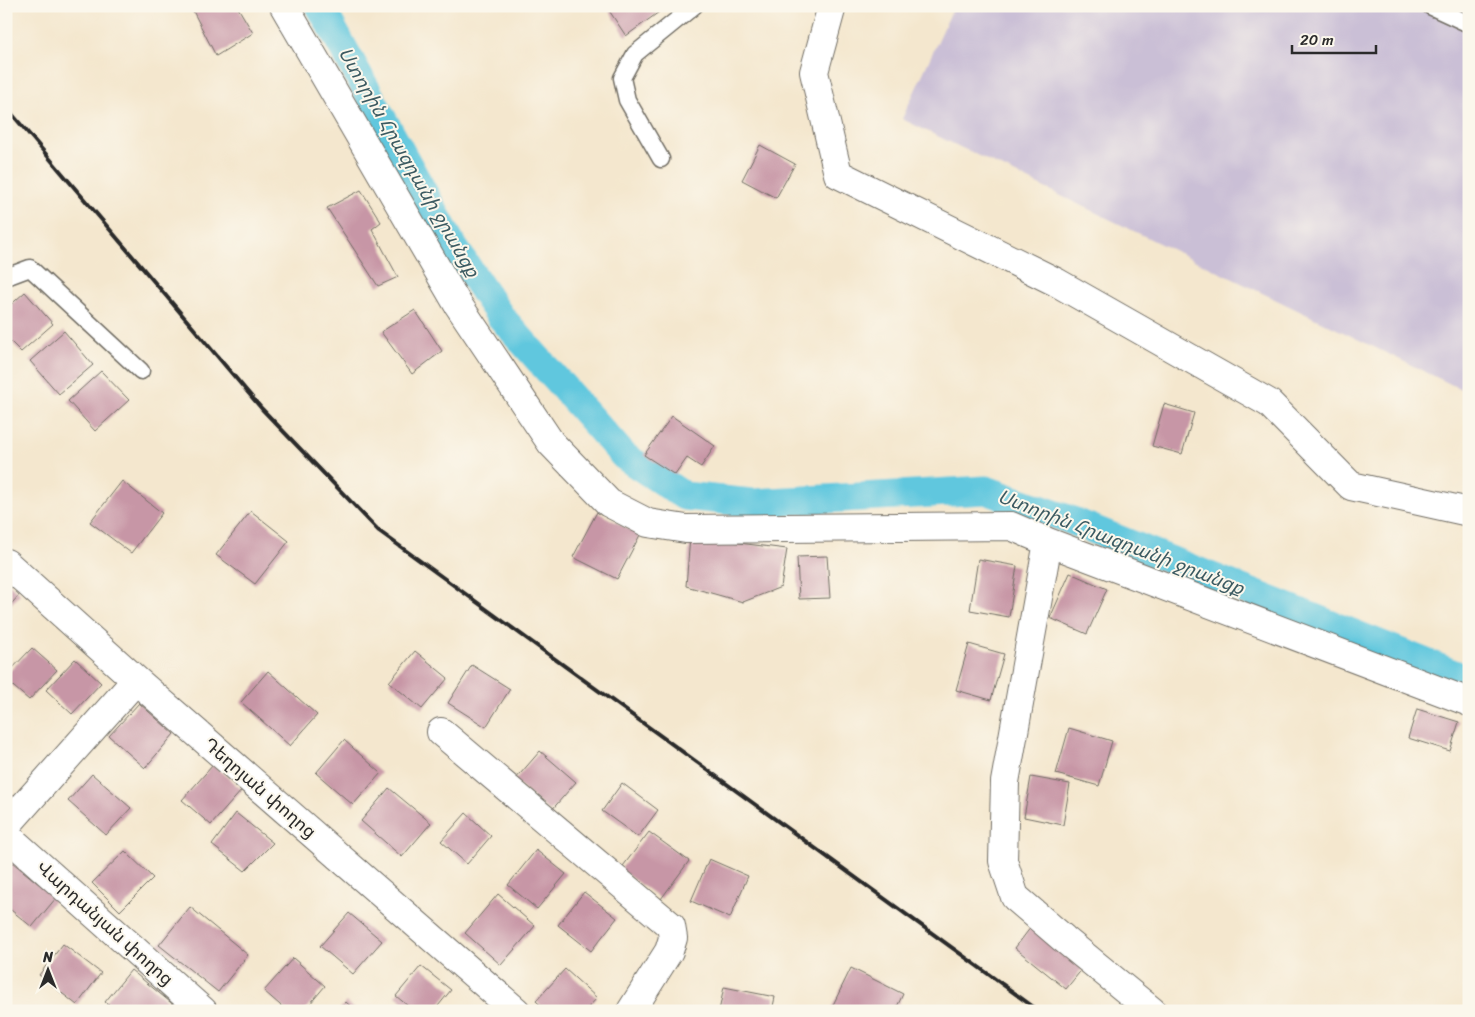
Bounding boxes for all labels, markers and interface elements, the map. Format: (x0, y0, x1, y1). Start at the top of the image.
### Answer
scale bar (1292, 22, 1376, 54)
text: 20 m (1300, 27, 1334, 53)
water label: Ստորին Հրազդանի ջրանցք (329, 40, 489, 284)
water label: Ստորին Հրազդանի ջրանցք (993, 480, 1250, 605)
street label: Դեղոյան փողոց (196, 729, 324, 847)
street label: Վարդանյան փողոց (29, 852, 181, 994)
north arrow (22, 944, 72, 994)
text: N (42, 945, 53, 970)

